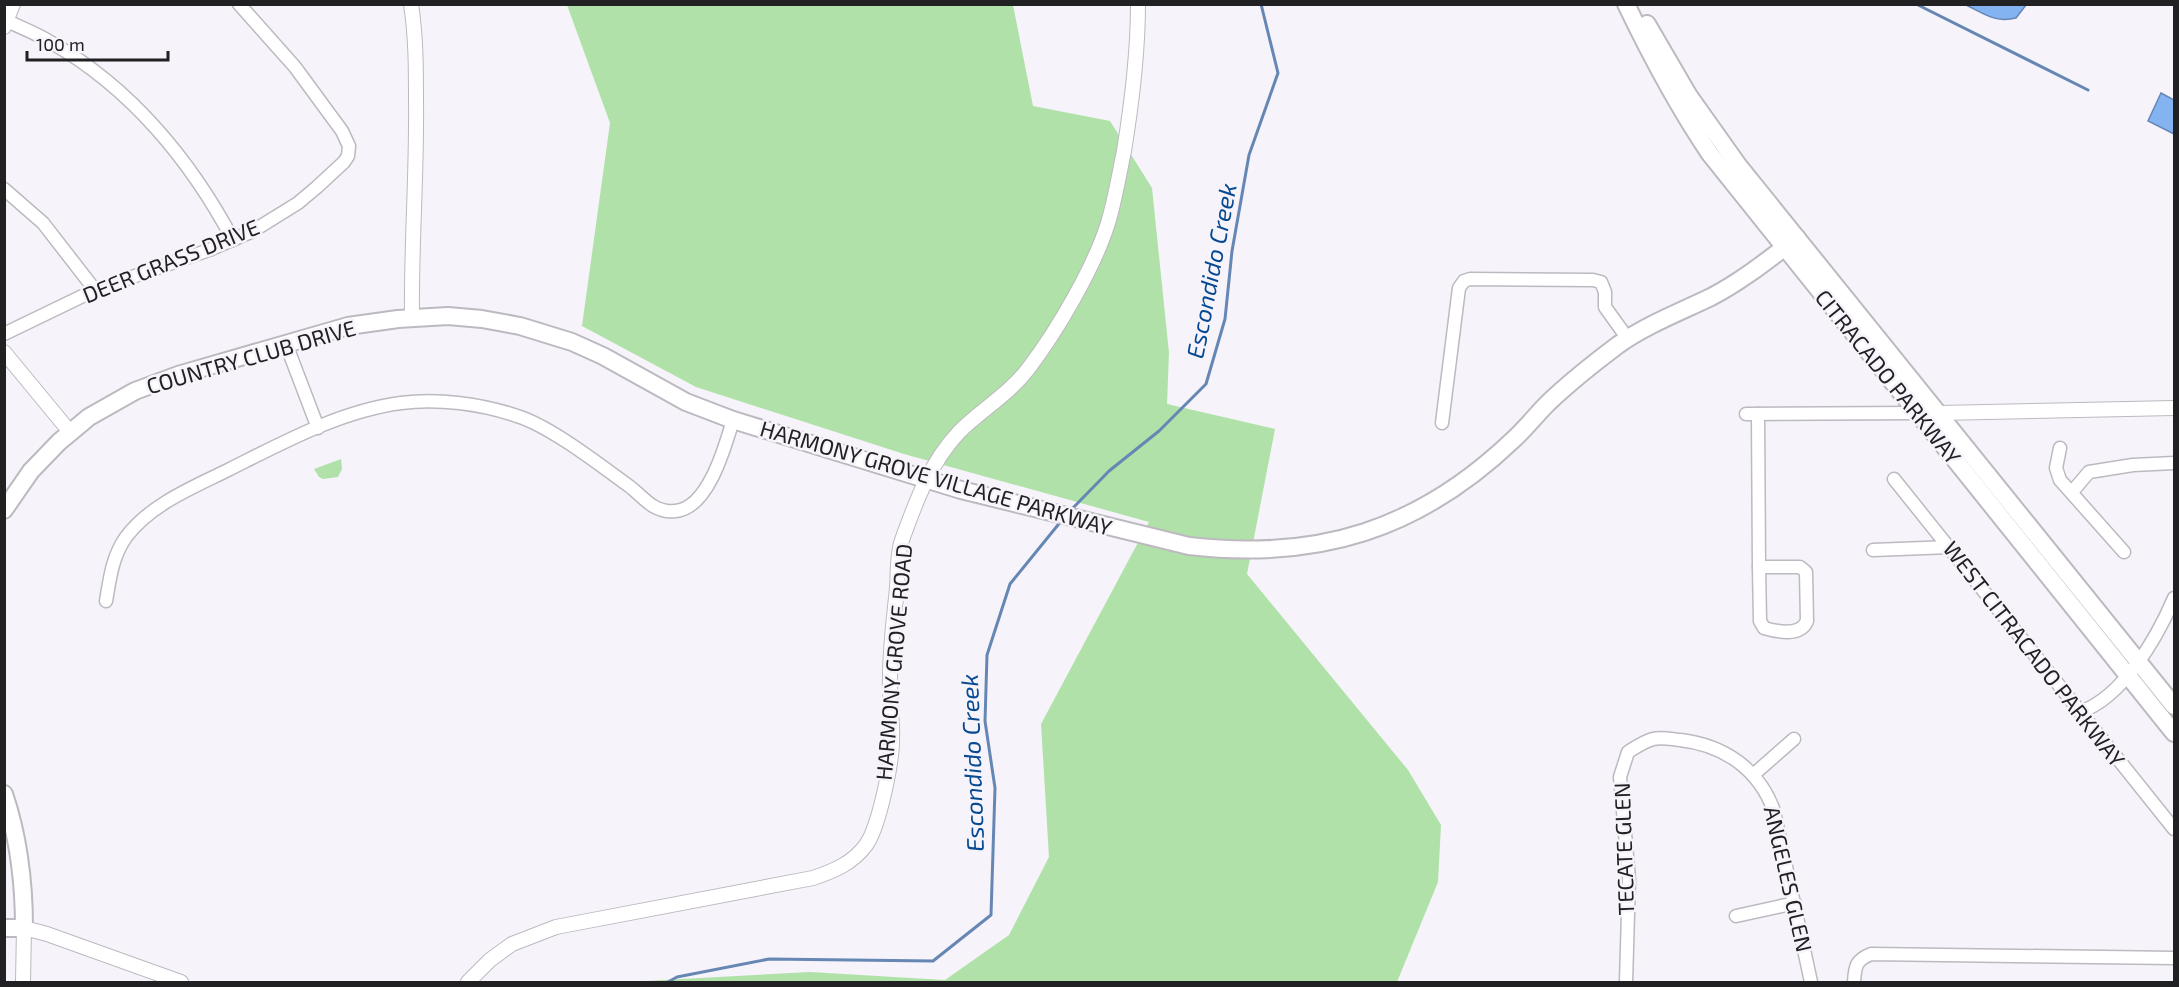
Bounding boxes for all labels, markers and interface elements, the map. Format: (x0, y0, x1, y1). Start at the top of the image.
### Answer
scale bar (27, 24, 168, 62)
text: 100 m (36, 33, 85, 55)
water label: Escondido Creek (1179, 181, 1242, 361)
street label: DEER GRASS DRIVE (79, 213, 263, 307)
street label: CITRACADO PARKWAY (1811, 284, 1967, 469)
street label: COUNTRY CLUB DRIVE (143, 314, 358, 398)
street label: HARMONY GROVE VILLAGE PARKWAY (757, 414, 1116, 540)
street label: WEST CITRACADO PARKWAY (1939, 535, 2131, 772)
street label: HARMONY GROVE ROAD (870, 543, 916, 781)
water label: Escondido Creek (954, 674, 989, 852)
street label: TECATE GLEN (1608, 782, 1638, 916)
street label: ANGELES GLEN (1760, 803, 1818, 954)

